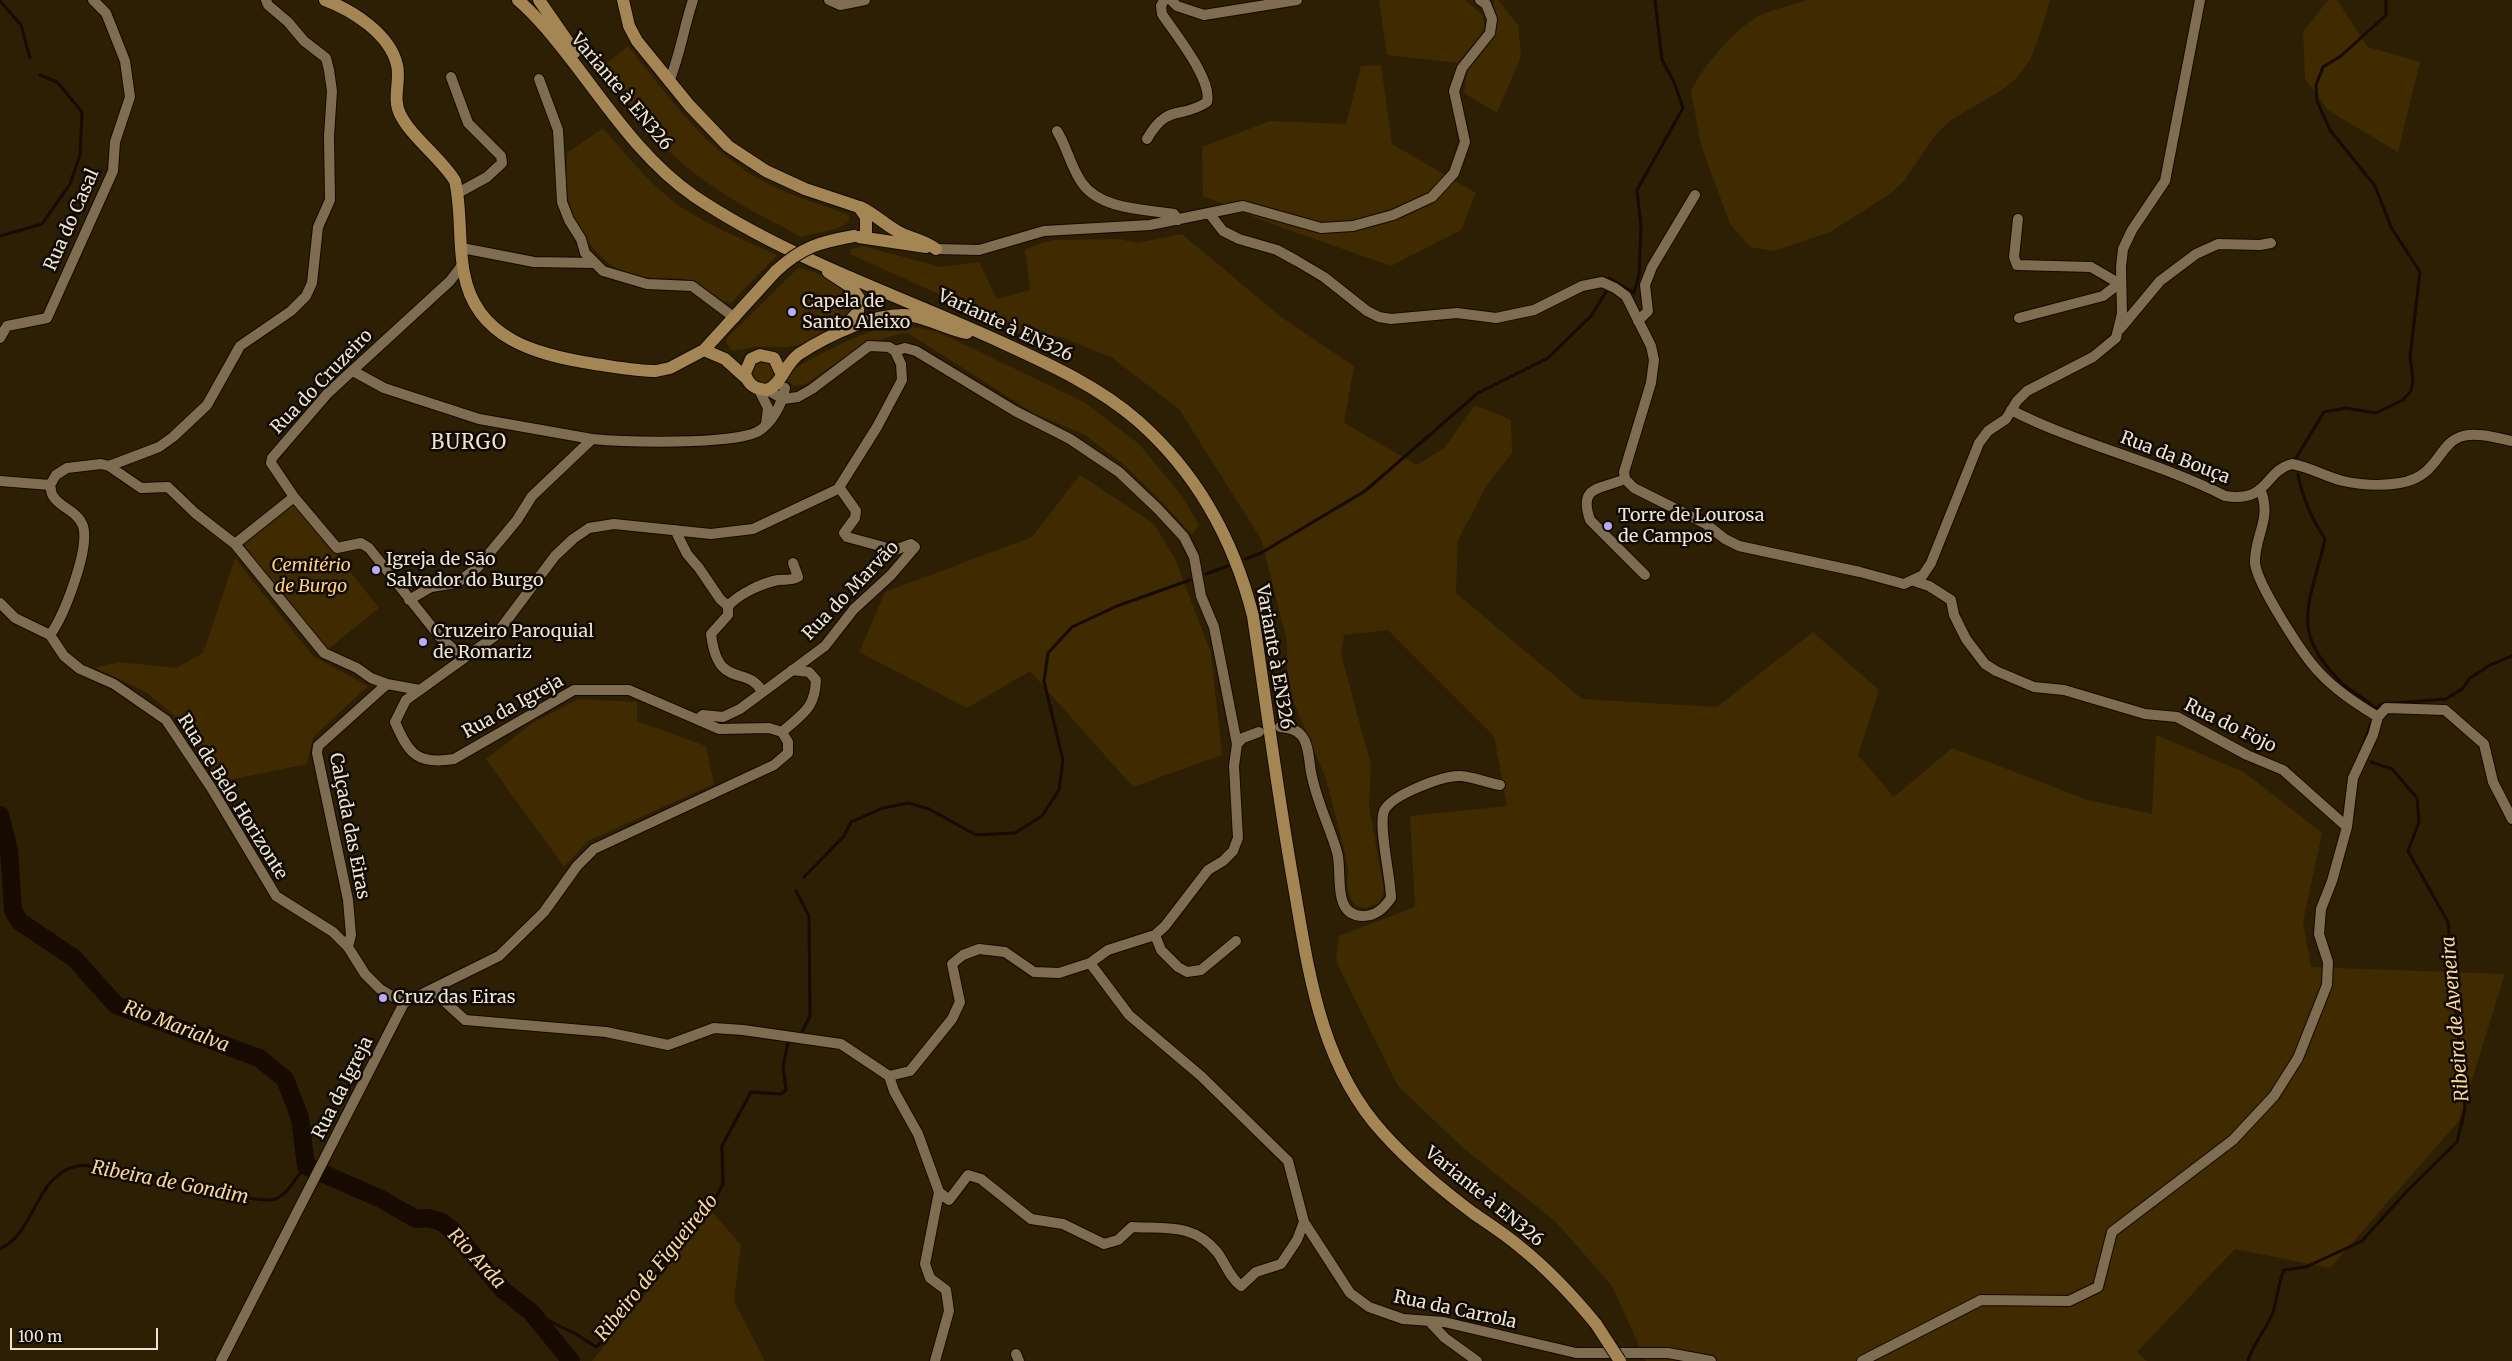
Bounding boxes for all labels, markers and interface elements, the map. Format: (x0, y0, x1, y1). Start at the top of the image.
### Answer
street label: Variante à EN326 (566, 29, 676, 155)
street label: Rua do Casal (40, 166, 104, 274)
street label: Variante à EN326 (934, 285, 1076, 367)
place label: Capela de Santo Aleixo (802, 291, 910, 334)
marker: Capela de Santo Aleixo (786, 306, 798, 318)
street label: Rua do Cruzeiro (267, 325, 377, 439)
street label: Rua da Bouça (2117, 427, 2233, 489)
district label: BURGO (430, 431, 508, 455)
place label: Torre de Lourosa de Campos (1618, 505, 1764, 548)
marker: Torre de Lourosa de Campos (1602, 520, 1614, 532)
street label: Rua do Marvão (798, 537, 904, 645)
place label: Igreja de São Salvador do Burgo (386, 549, 544, 592)
park label: Cemitério de Burgo (271, 555, 351, 598)
marker: Igreja de São Salvador do Burgo (370, 564, 382, 576)
street label: Variante à EN326 (1251, 583, 1297, 731)
place label: Cruzeiro Paroquial de Romariz (433, 621, 594, 664)
marker: Cruzeiro Paroquial de Romariz (417, 636, 429, 648)
street label: Rua da Igreja (459, 670, 567, 744)
street label: Rua do Fojo (2180, 694, 2280, 758)
street label: Rua de Belo Horizonte (172, 710, 292, 884)
street label: Calçada das Eiras (324, 751, 374, 901)
water label: Ribeira de Aveneira (2437, 935, 2475, 1103)
place label: Cruz das Eiras (393, 987, 515, 1009)
marker: Cruz das Eiras (377, 992, 389, 1004)
water label: Rio Marialva (120, 996, 232, 1058)
street label: Rua da Igreja (308, 1033, 378, 1143)
street label: Variante à EN326 (1420, 1143, 1548, 1251)
water label: Ribeira de Gondim (90, 1157, 250, 1209)
water label: Ribeiro de Figueiredo (591, 1190, 723, 1346)
water label: Rio Arda (442, 1224, 510, 1294)
street label: Rua da Carrola (1391, 1286, 1519, 1334)
scale bar (12, 1318, 160, 1350)
text: 100 m (18, 1327, 62, 1346)

